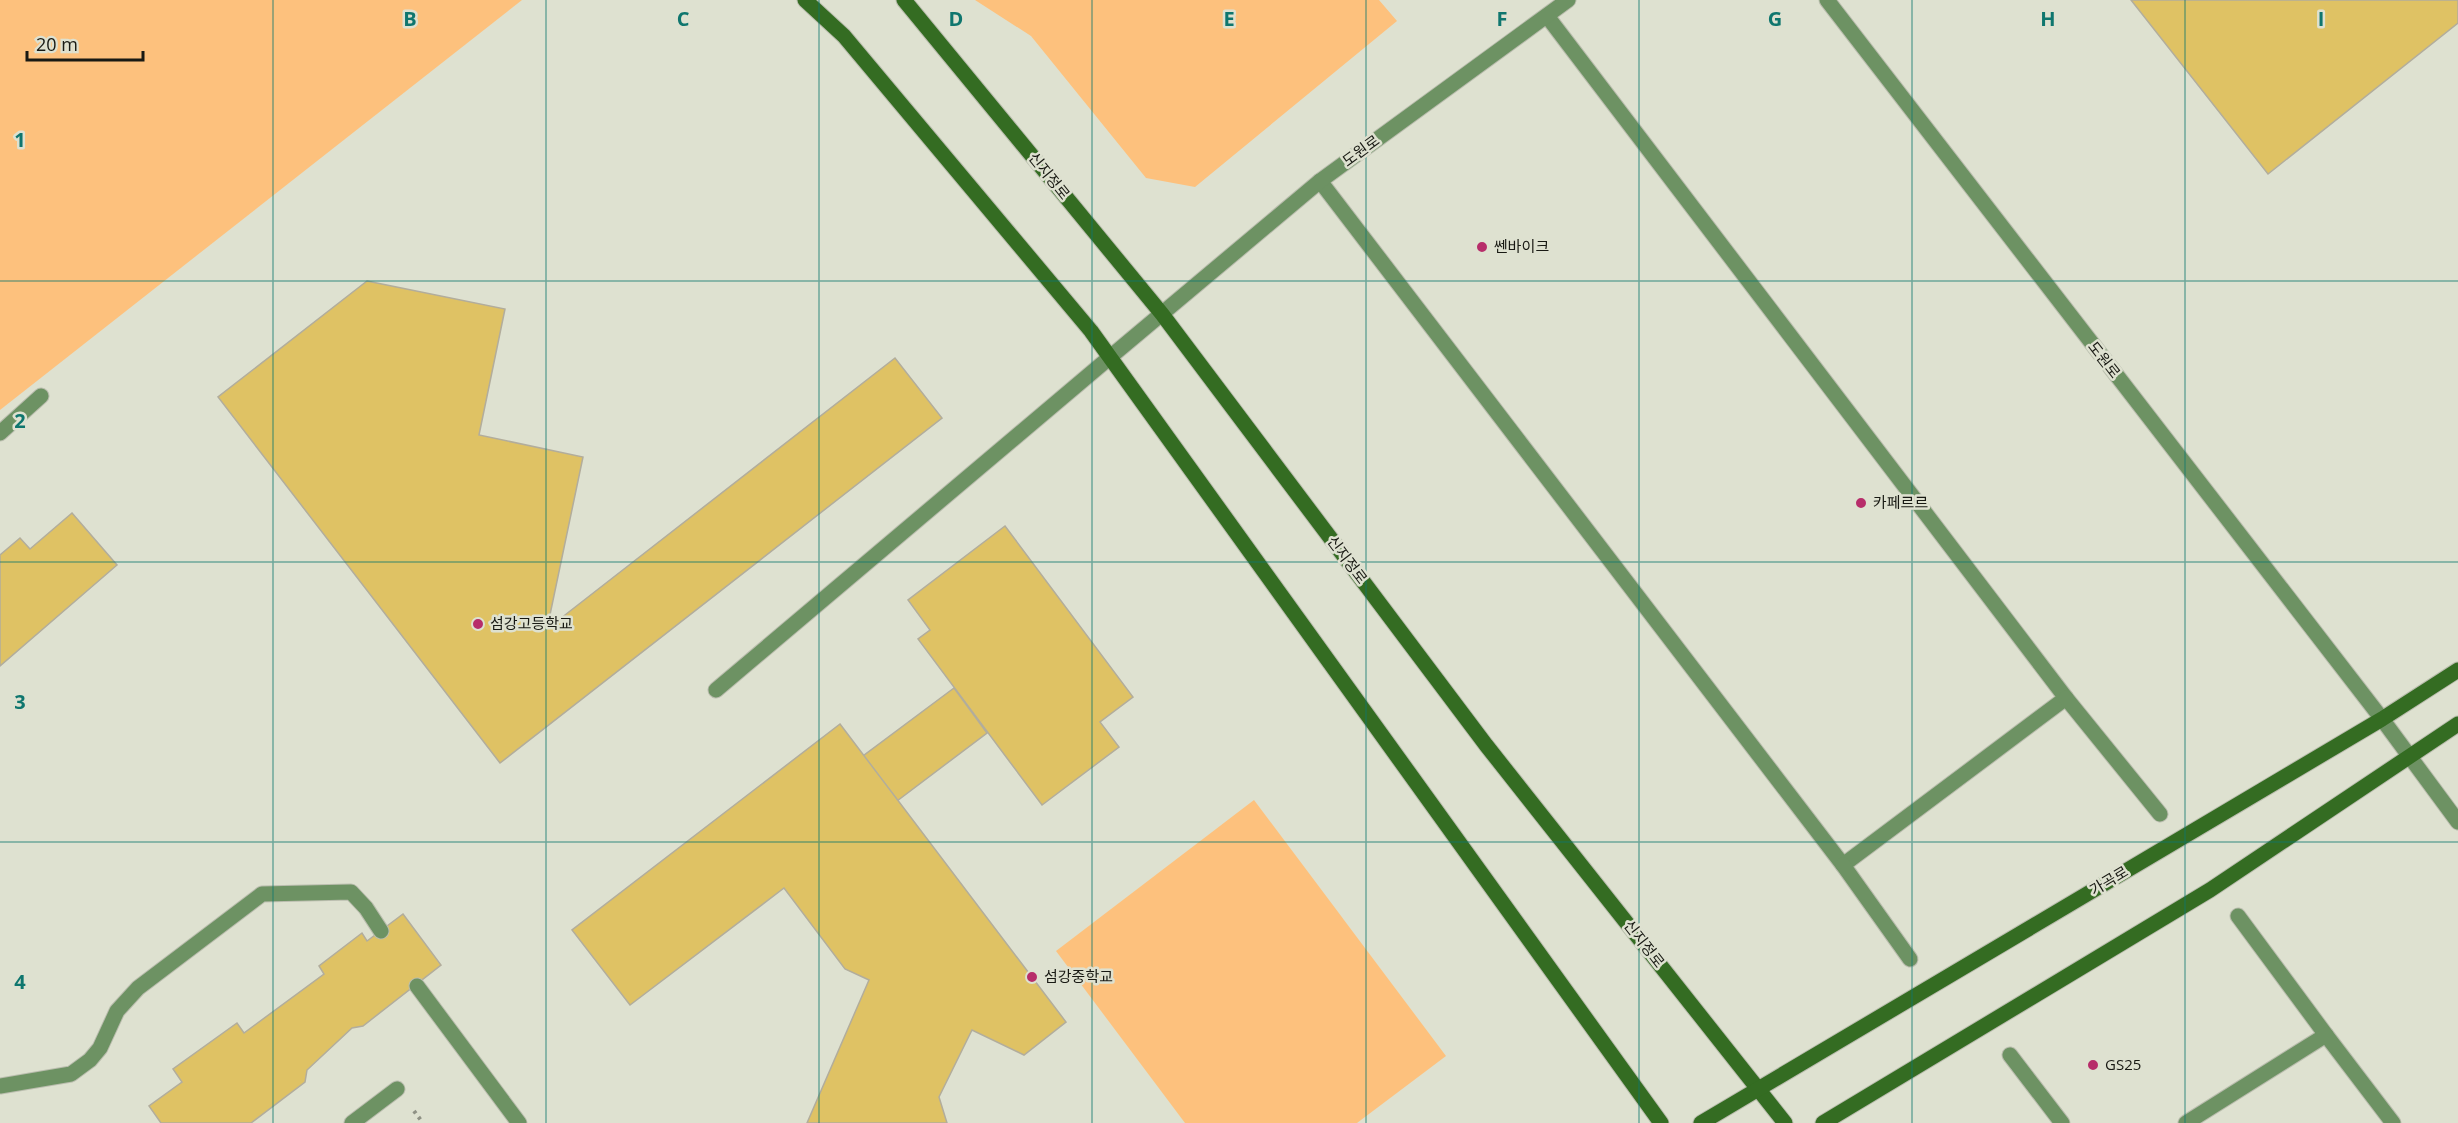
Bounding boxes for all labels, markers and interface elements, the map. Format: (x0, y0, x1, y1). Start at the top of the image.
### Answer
text: B (403, 5, 417, 32)
text: C (677, 5, 690, 32)
text: D (949, 5, 963, 32)
text: E (1223, 5, 1235, 32)
text: F (1497, 5, 1507, 32)
text: G (1768, 5, 1782, 32)
text: H (2040, 5, 2056, 32)
text: I (2318, 5, 2324, 32)
scale bar (27, 24, 142, 62)
text: 20 m (36, 32, 78, 56)
text: 1 (14, 126, 26, 153)
street label: 도원로 (1338, 130, 1383, 170)
street label: 신지정로 (1025, 148, 1075, 203)
place label: 쎈바이크 (1494, 236, 1549, 256)
marker: 쎈바이크 (1475, 240, 1489, 254)
street label: 도원로 (2084, 337, 2125, 382)
text: 2 (14, 407, 26, 434)
place label: 카페르르 (1873, 492, 1928, 512)
marker: 카페르르 (1854, 496, 1868, 510)
street label: 신지정로 (1323, 531, 1372, 587)
place label: 섬강고등학교 (490, 613, 573, 633)
marker: 섬강고등학교 (471, 617, 485, 631)
text: 3 (14, 688, 26, 715)
street label: 가곡로 (2086, 861, 2131, 899)
street label: 신지정로 (1620, 915, 1670, 971)
place label: 섬강중학교 (1044, 966, 1113, 986)
text: 4 (14, 968, 26, 995)
marker: 섬강중학교 (1025, 970, 1039, 984)
place label: GS25 (2105, 1054, 2141, 1074)
marker: GS25 (2086, 1058, 2100, 1072)

